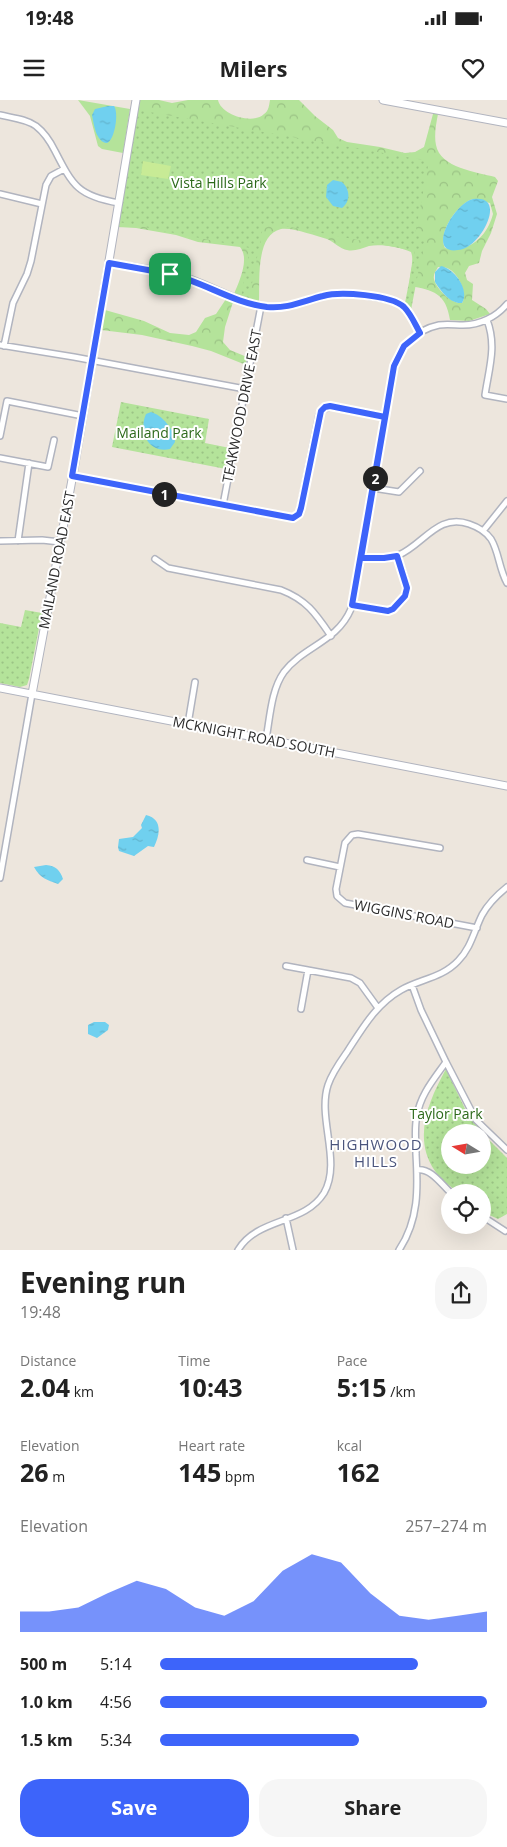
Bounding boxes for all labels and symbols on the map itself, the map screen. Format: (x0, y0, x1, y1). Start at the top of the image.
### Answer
park label: Vista Hills Park (171, 173, 267, 192)
pin (149, 253, 191, 295)
street label: TEAKWOOD DRIVE EAST (217, 327, 266, 484)
park label: Mailand Park (116, 423, 202, 442)
pin: 2 (362, 466, 388, 490)
pin: 1 (152, 482, 176, 506)
street label: MAILAND ROAD EAST (34, 489, 79, 630)
street label: MCKNIGHT ROAD SOUTH (171, 711, 337, 762)
street label: WIGGINS ROAD (352, 895, 456, 933)
park label: Taylor Park (409, 1104, 483, 1123)
north arrow (441, 1124, 491, 1174)
district label: HIGHWOOD HILLS (329, 1134, 423, 1171)

